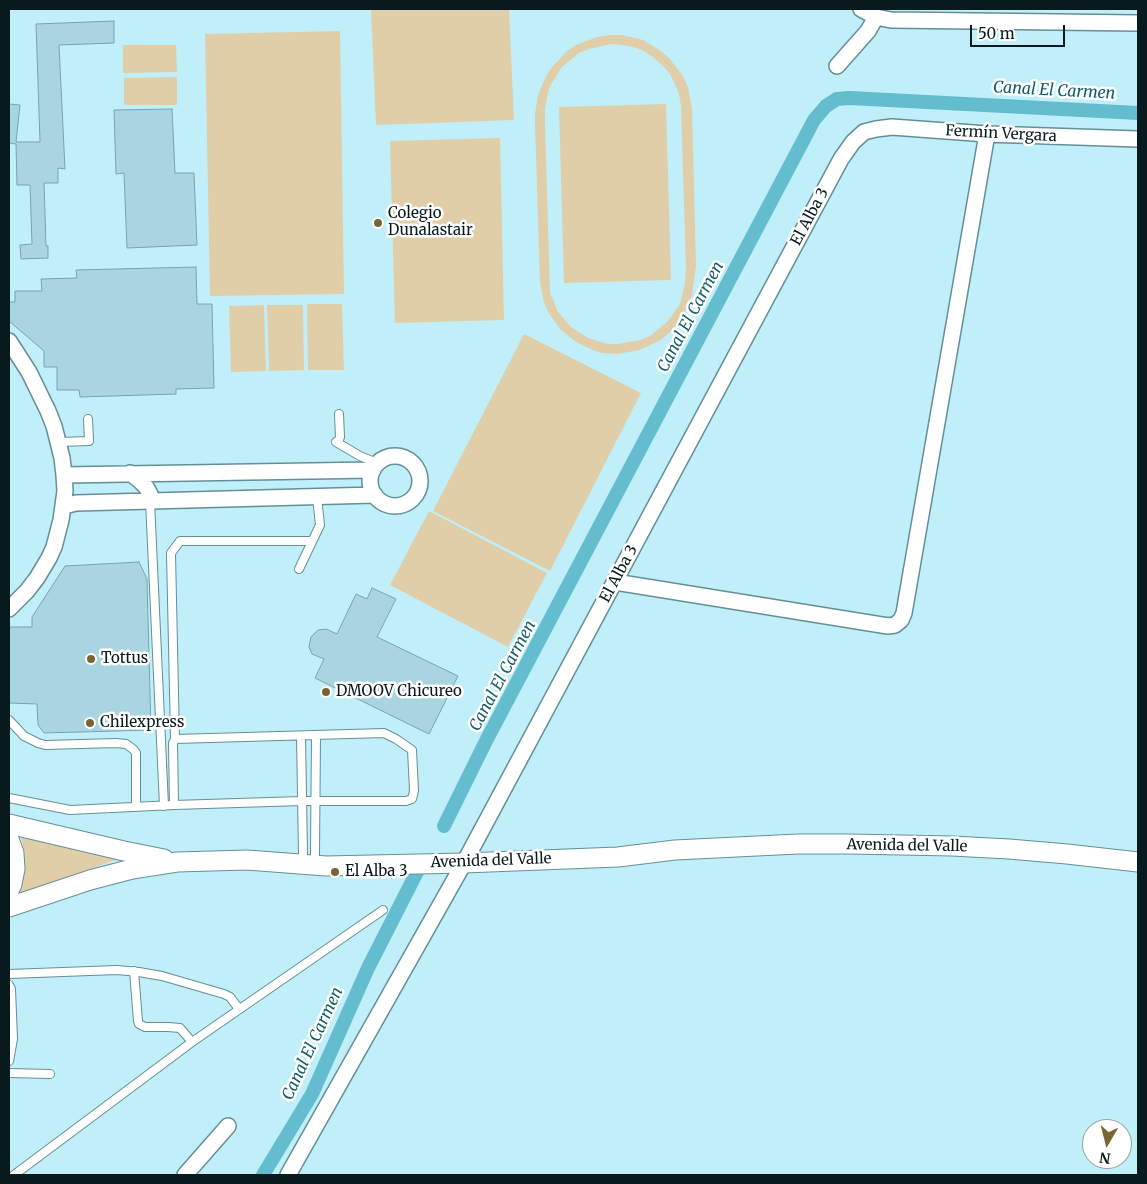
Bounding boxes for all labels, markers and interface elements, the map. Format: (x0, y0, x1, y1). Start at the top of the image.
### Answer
scale bar (972, 15, 1067, 47)
text: 50 m (978, 24, 1015, 43)
water label: Canal El Carmen (992, 78, 1116, 104)
street label: Fermín Vergara (945, 122, 1057, 146)
street label: El Alba 3 (787, 185, 833, 249)
place label: Colegio Dunalastair (388, 205, 473, 240)
marker: Colegio Dunalastair (372, 217, 384, 229)
water label: Canal El Carmen (654, 258, 728, 376)
street label: El Alba 3 (596, 542, 642, 606)
water label: Canal El Carmen (466, 617, 540, 735)
place label: Tottus (101, 650, 148, 668)
marker: Tottus (85, 653, 97, 665)
place label: DMOOV Chicureo (336, 683, 462, 701)
marker: DMOOV Chicureo (320, 686, 332, 698)
place label: Chilexpress (100, 714, 184, 732)
marker: Chilexpress (84, 717, 96, 729)
street label: Avenida del Valle (846, 836, 968, 856)
street label: Avenida del Valle (430, 850, 552, 872)
place label: El Alba 3 (345, 863, 408, 881)
marker: El Alba 3 (329, 866, 341, 878)
water label: Canal El Carmen (278, 985, 348, 1103)
north arrow (1082, 1119, 1132, 1169)
text: N (1098, 1148, 1112, 1168)

